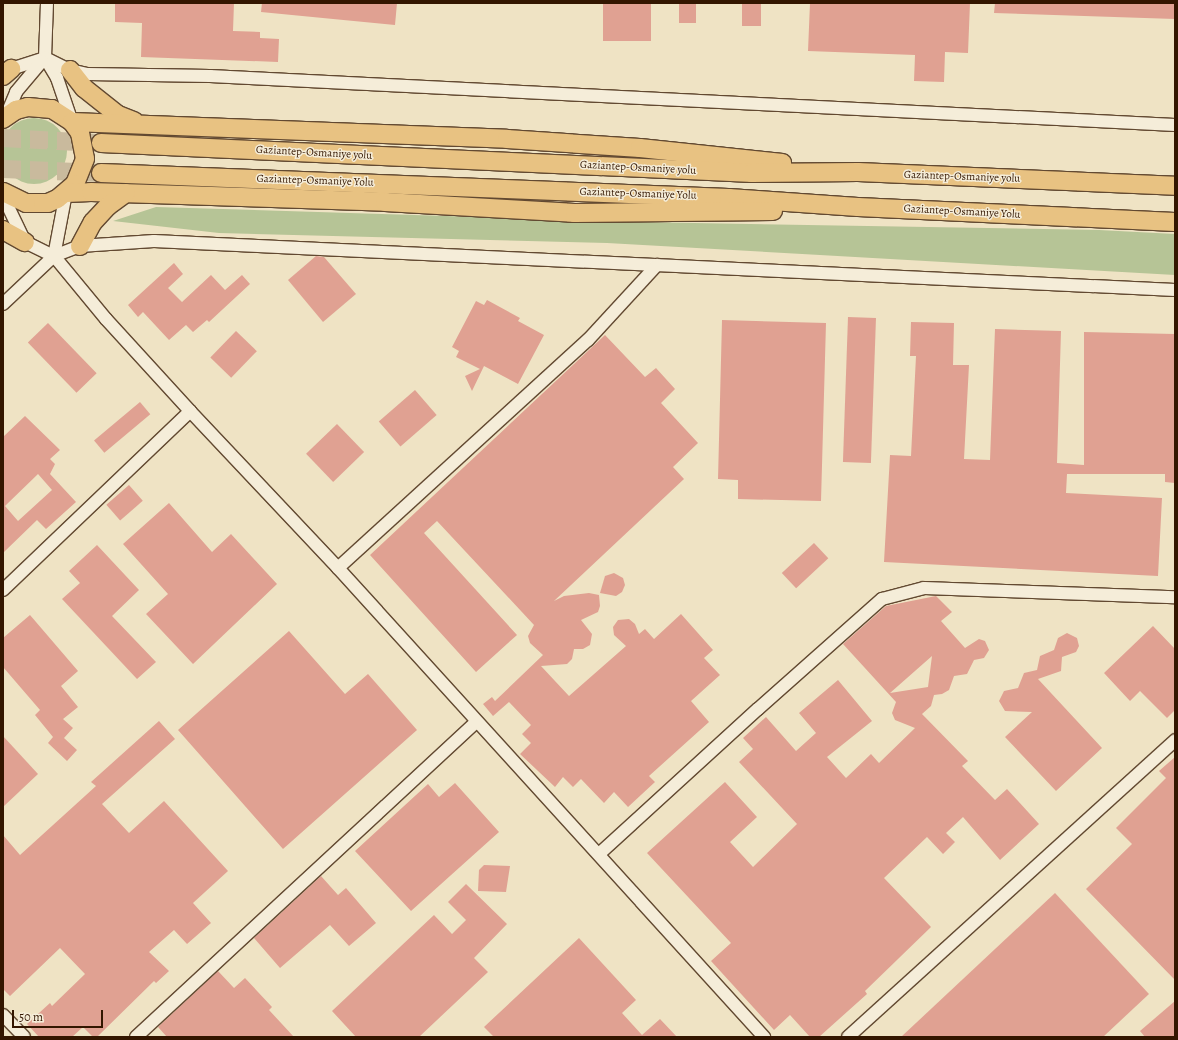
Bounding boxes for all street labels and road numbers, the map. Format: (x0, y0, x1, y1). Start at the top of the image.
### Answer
street label: Gaziantep-Osmaniye yolu (256, 143, 372, 163)
street label: Gaziantep-Osmaniye yolu (580, 158, 696, 178)
street label: Gaziantep-Osmaniye yolu (904, 168, 1020, 186)
street label: Gaziantep-Osmaniye Yolu (256, 172, 374, 190)
street label: Gaziantep-Osmaniye Yolu (579, 185, 697, 203)
street label: Gaziantep-Osmaniye Yolu (903, 202, 1021, 222)

